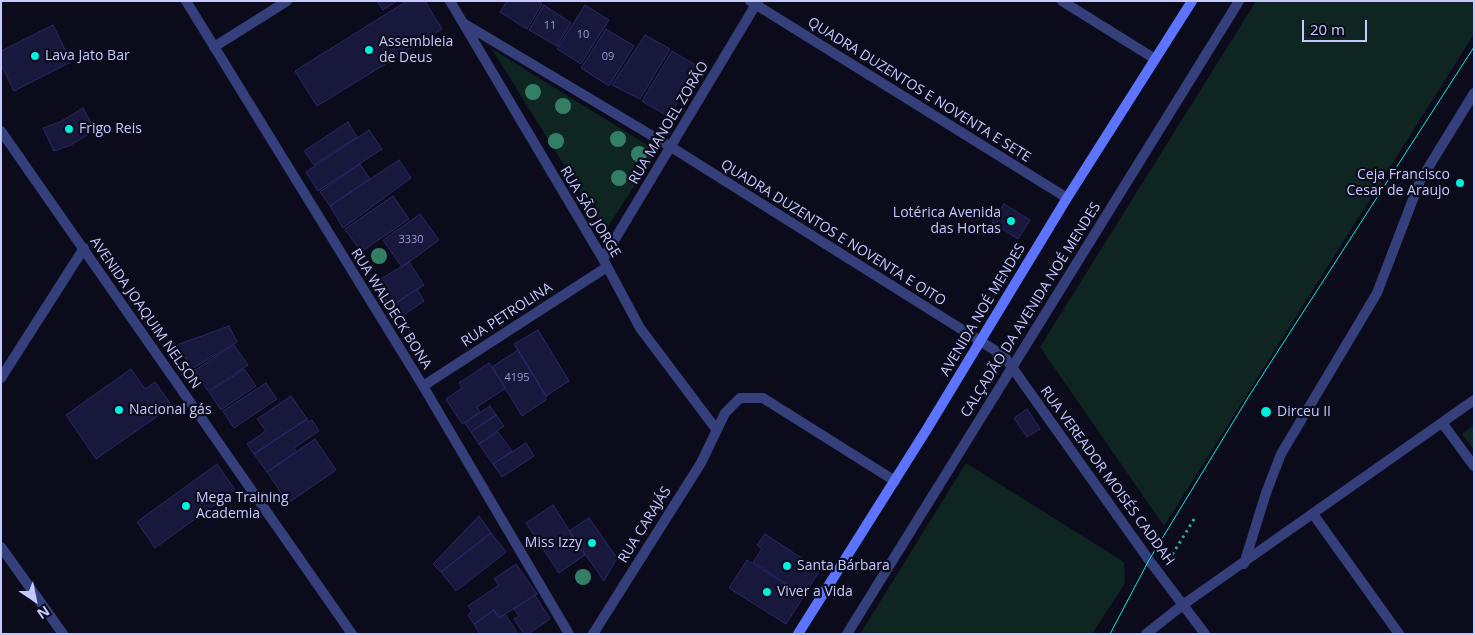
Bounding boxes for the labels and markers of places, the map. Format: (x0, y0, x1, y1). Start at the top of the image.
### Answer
place label: Assembleia de Deus (379, 34, 453, 66)
marker: Assembleia de Deus (363, 44, 375, 56)
place label: Lava Jato Bar (45, 48, 130, 64)
marker: Lava Jato Bar (29, 50, 41, 62)
place label: Frigo Reis (79, 121, 142, 137)
marker: Frigo Reis (63, 123, 75, 135)
place label: Ceja Francisco Cesar de Araujo (1347, 167, 1450, 200)
marker: Ceja Francisco Cesar de Araujo (1454, 177, 1466, 189)
place label: Lotérica Avenida das Hortas (893, 205, 1001, 238)
marker: Lotérica Avenida das Hortas (1005, 215, 1017, 227)
place label: Nacional gás (129, 402, 212, 418)
marker: Nacional gás (113, 404, 125, 416)
place label: Dirceu II (1277, 404, 1331, 420)
marker: Dirceu II (1259, 405, 1273, 419)
place label: Mega Training Academia (196, 490, 289, 522)
marker: Mega Training Academia (180, 500, 192, 512)
place label: Miss Izzy (525, 535, 582, 551)
marker: Miss Izzy (586, 537, 598, 549)
place label: Santa Bárbara (797, 558, 890, 574)
marker: Santa Bárbara (781, 560, 793, 572)
place label: Viver a Vida (777, 584, 853, 600)
marker: Viver a Vida (761, 586, 773, 598)

